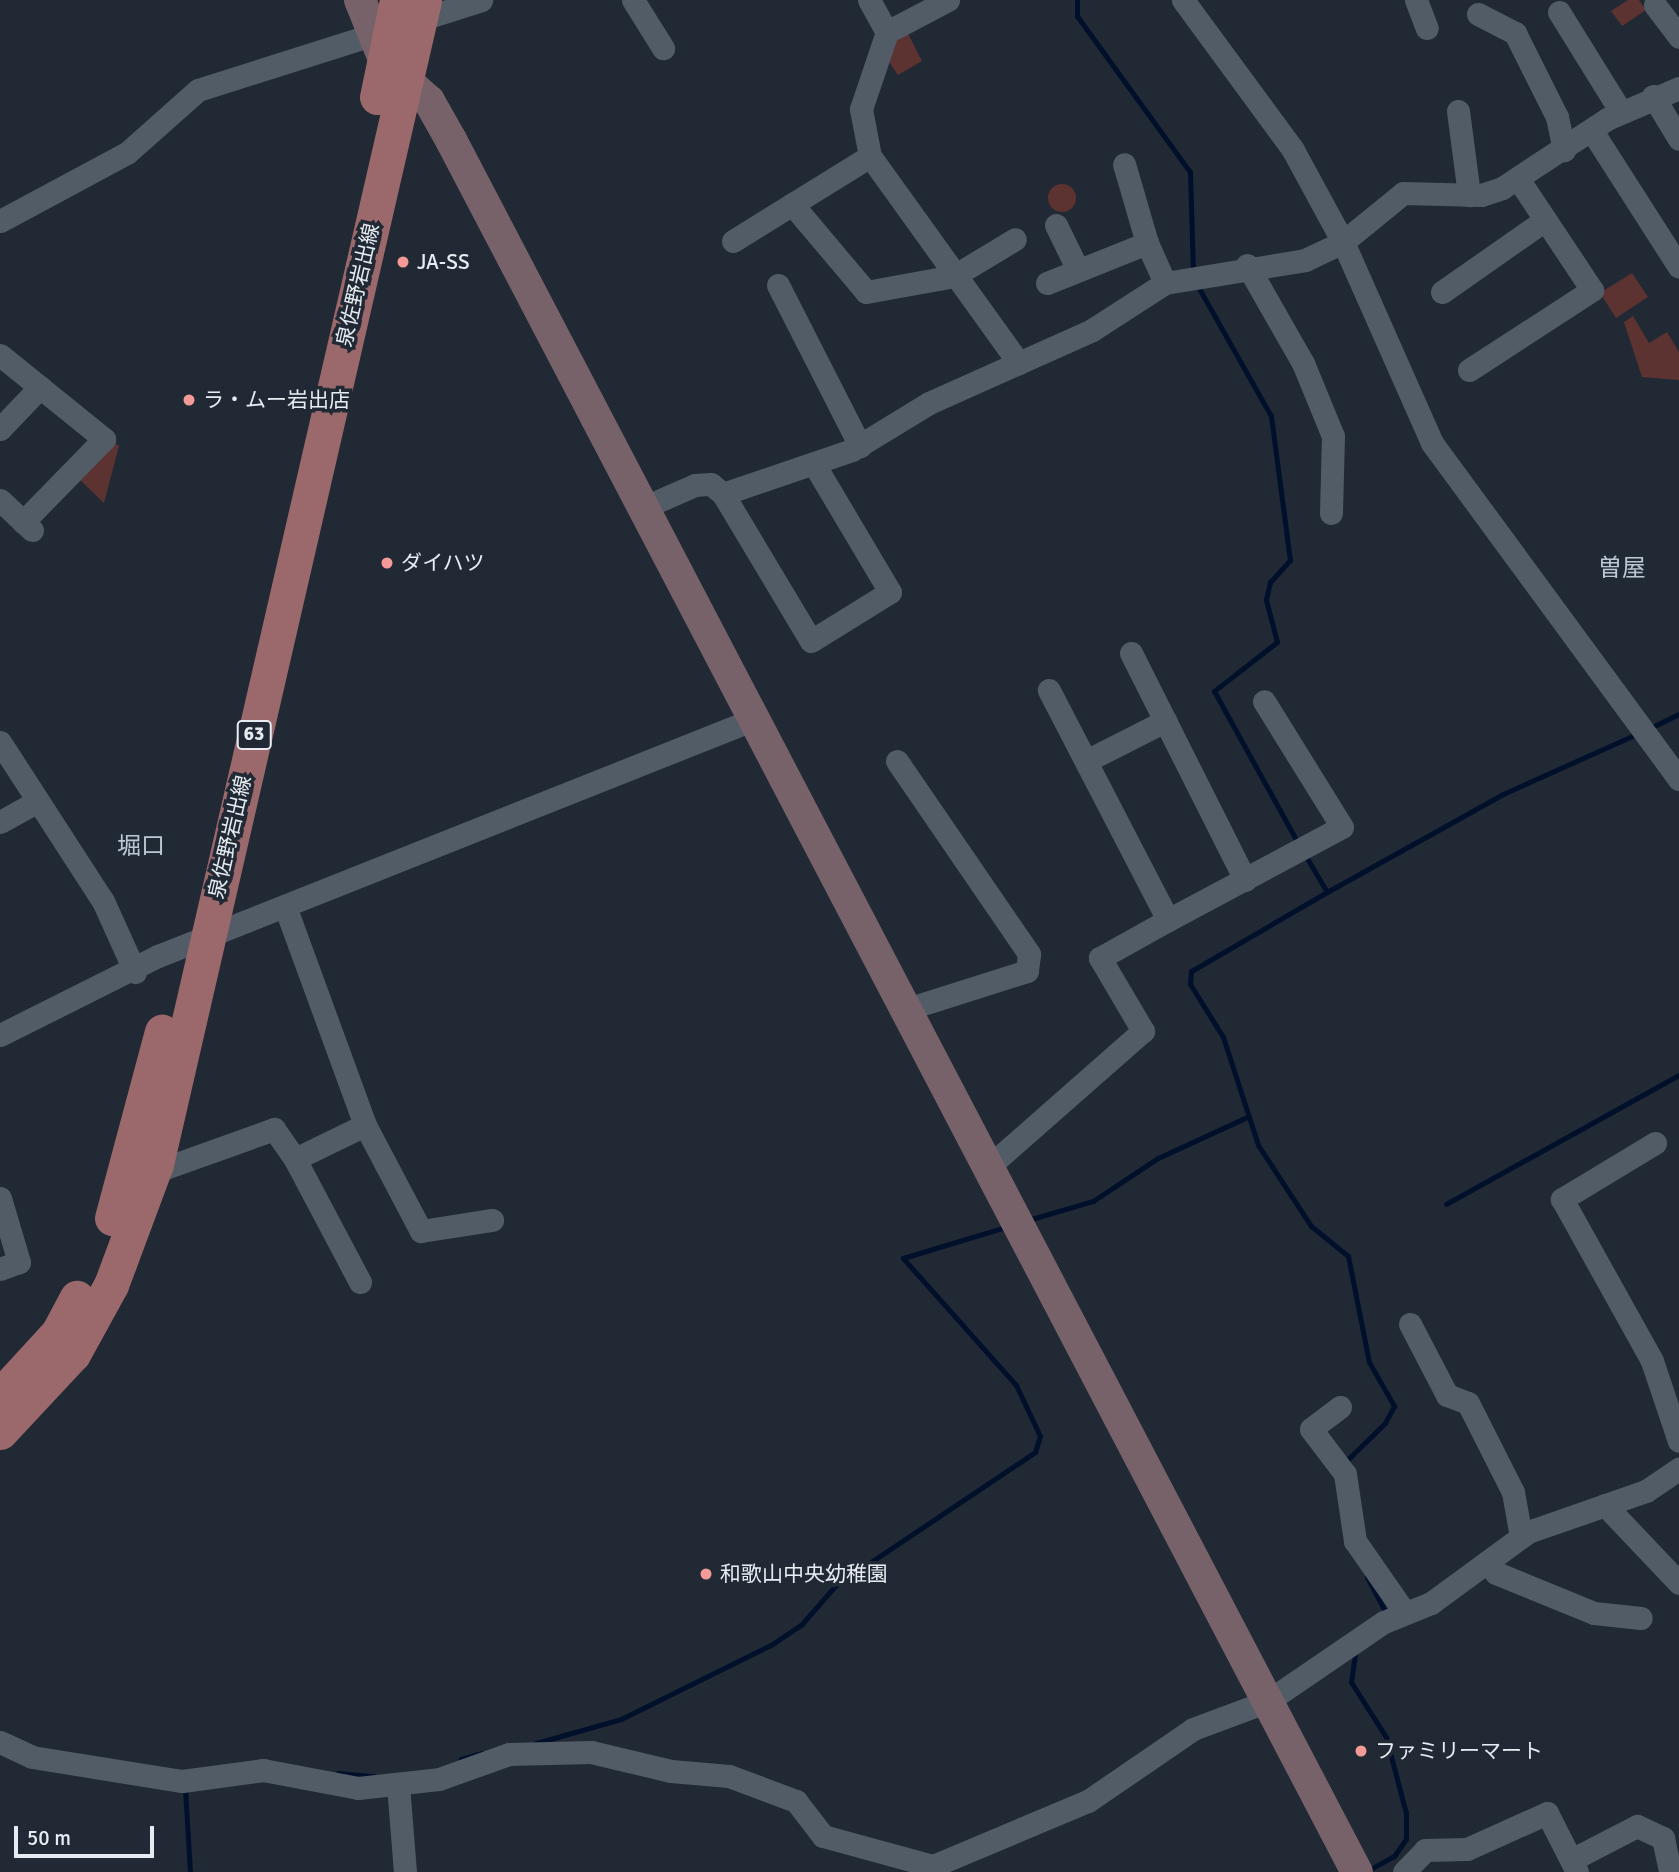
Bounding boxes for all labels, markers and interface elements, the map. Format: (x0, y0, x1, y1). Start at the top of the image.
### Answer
street label: 泉佐野岩出線 (332, 221, 384, 349)
place label: JA-SS (417, 249, 470, 275)
marker: JA-SS (395, 254, 411, 270)
place label: ラ・ムー岩出店 (203, 387, 350, 413)
marker: ラ・ムー岩出店 (181, 392, 197, 408)
place label: ダイハツ (401, 550, 485, 576)
marker: ダイハツ (379, 555, 395, 571)
district label: 曽屋 (1598, 555, 1646, 583)
road number: 63 (236, 720, 272, 750)
street label: 泉佐野岩出線 (204, 773, 256, 901)
district label: 堀口 (117, 833, 165, 861)
place label: 和歌山中央幼稚園 (720, 1561, 888, 1587)
marker: 和歌山中央幼稚園 (698, 1566, 714, 1582)
place label: ファミリーマート (1375, 1738, 1543, 1764)
marker: ファミリーマート (1353, 1743, 1369, 1759)
scale bar (18, 1812, 158, 1856)
text: 50 m (27, 1825, 71, 1851)

